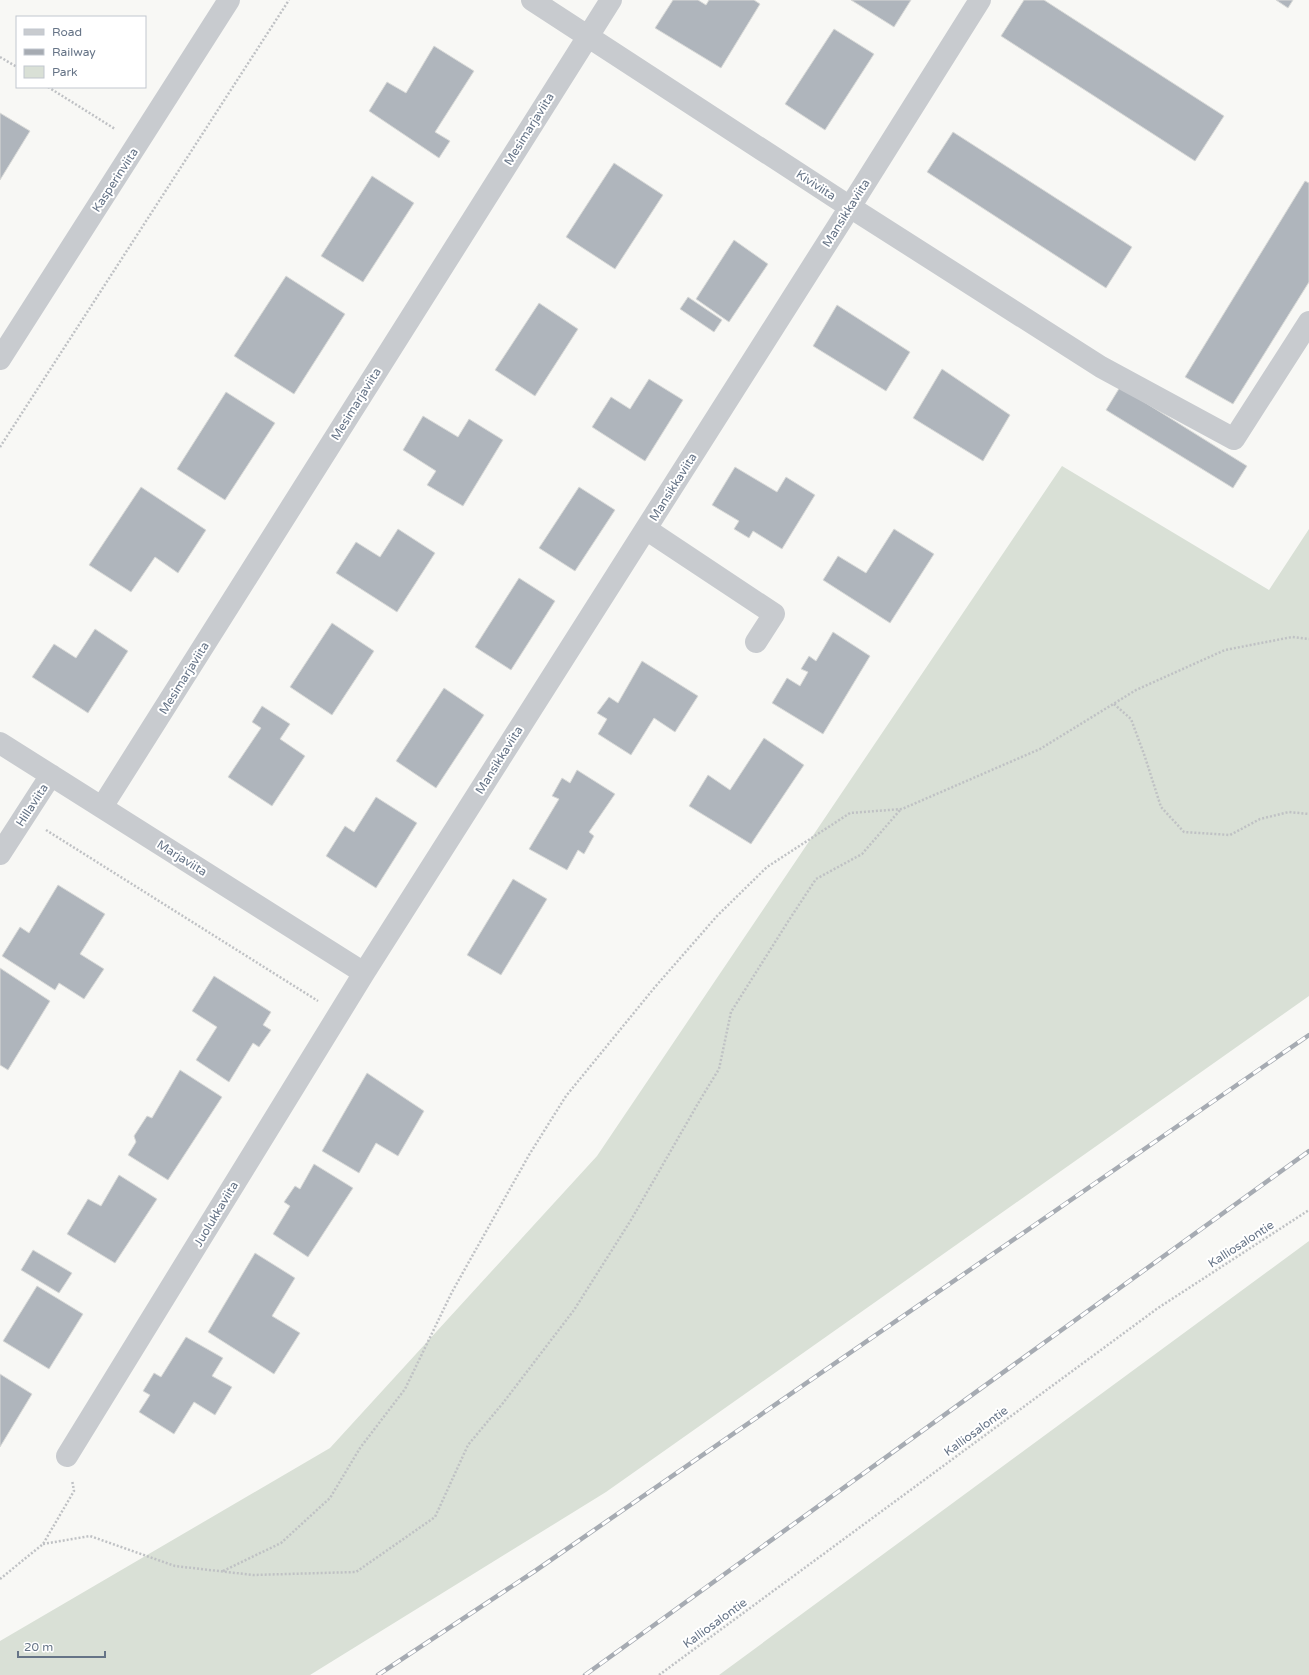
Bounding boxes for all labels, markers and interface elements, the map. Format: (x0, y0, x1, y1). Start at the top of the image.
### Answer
legend (16, 16, 146, 88)
text: Road (52, 25, 82, 39)
text: Railway (52, 45, 96, 59)
text: Park (52, 65, 78, 79)
street label: Mesimarjaviita (501, 90, 557, 168)
street label: Kasperinviita (89, 145, 141, 215)
street label: Kiviviita (794, 167, 838, 203)
street label: Mansikkaviita (819, 176, 873, 250)
street label: Mesimarjaviita (328, 365, 384, 443)
street label: Mansikkaviita (646, 450, 700, 524)
street label: Mesimarjaviita (156, 639, 212, 717)
street label: Mansikkaviita (472, 723, 526, 797)
street label: Hillaviita (13, 781, 51, 829)
street label: Marjaviita (154, 837, 210, 879)
street label: Juolukkaviita (191, 1179, 241, 1249)
street label: Kalliosalontie (1206, 1217, 1277, 1270)
street label: Kalliosalontie (941, 1403, 1011, 1459)
street label: Kalliosalontie (680, 1595, 750, 1651)
scale bar (18, 1633, 105, 1659)
text: 20 m (24, 1640, 53, 1654)

